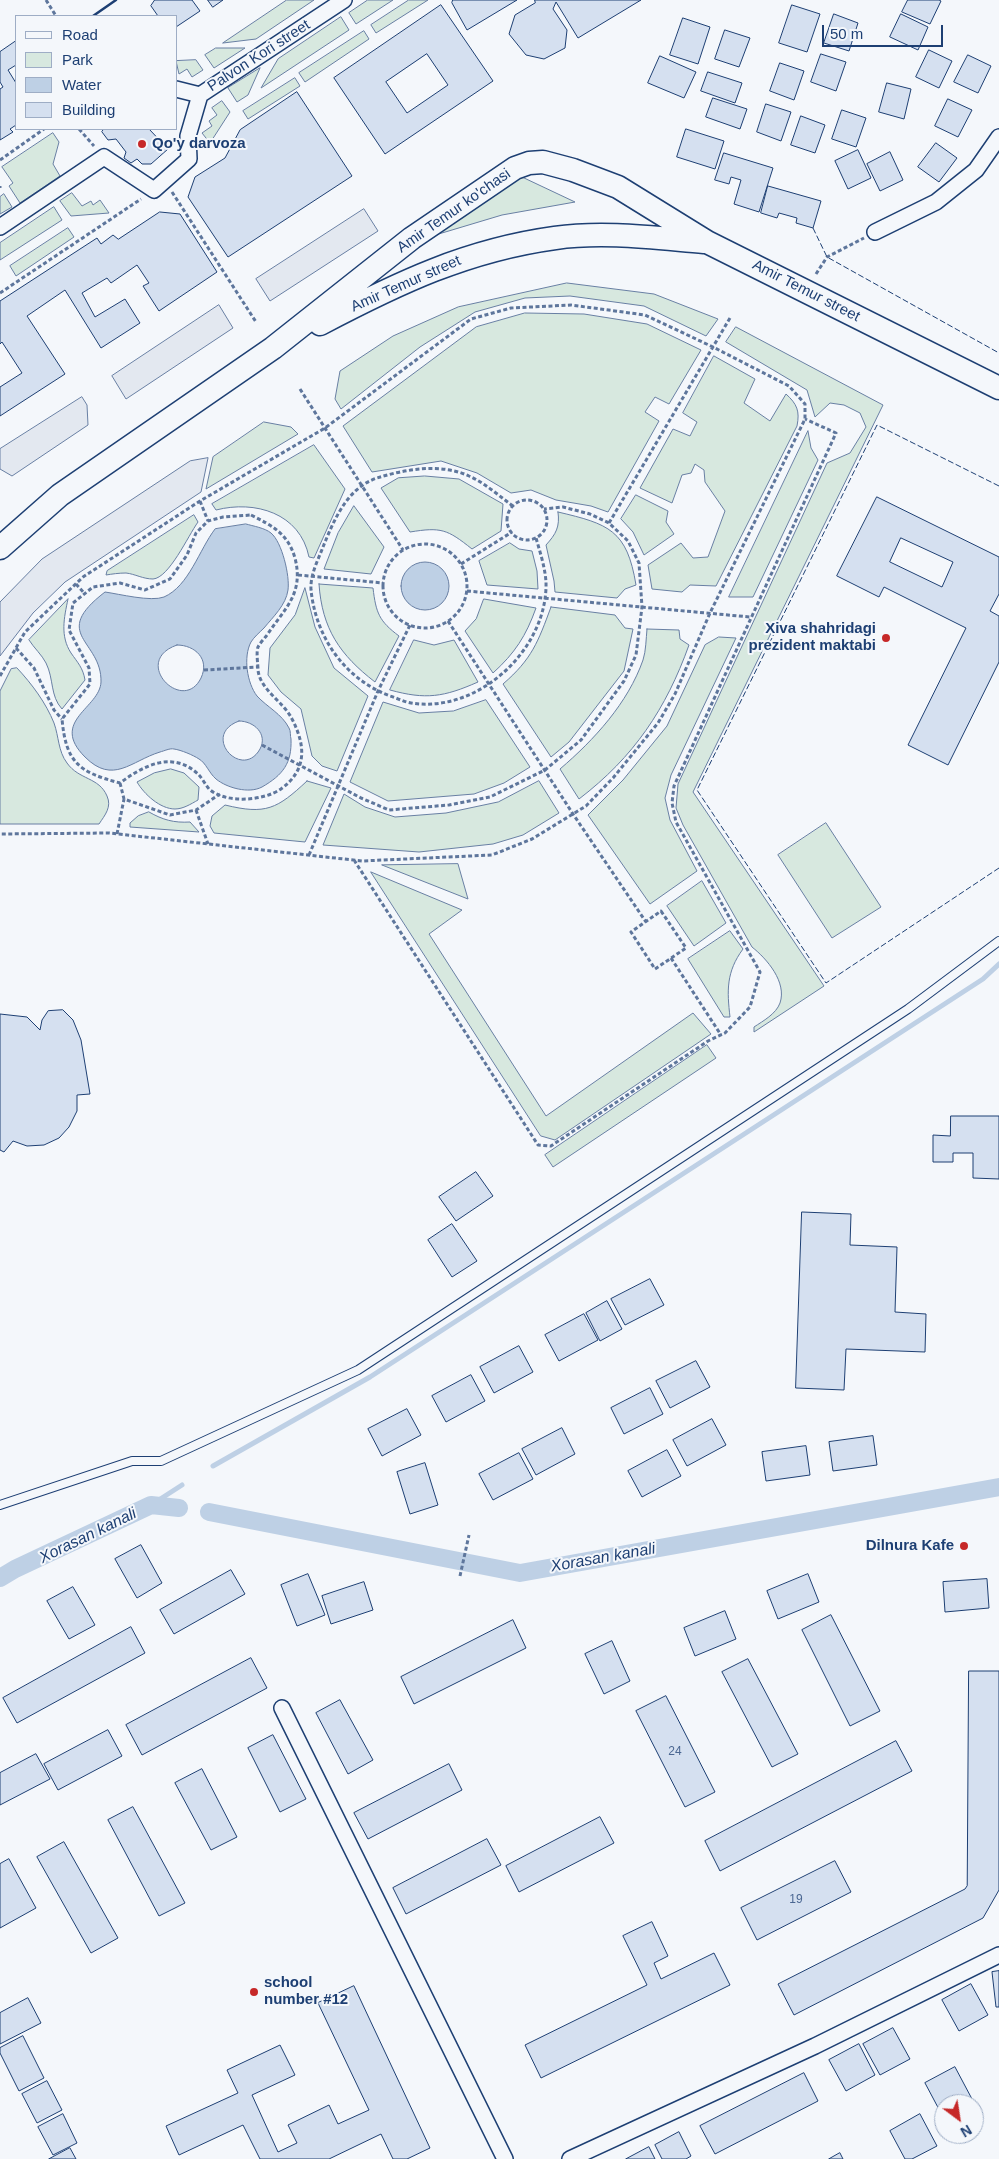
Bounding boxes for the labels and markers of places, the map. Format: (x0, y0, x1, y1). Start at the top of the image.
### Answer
place label: Qo'y darvoza (152, 135, 246, 153)
marker: Qo'y darvoza (136, 138, 148, 150)
place label: Xiva shahridagi prezident maktabi (748, 620, 876, 655)
marker: Xiva shahridagi prezident maktabi (880, 632, 892, 644)
place label: Dilnura Kafe (866, 1537, 954, 1555)
marker: Dilnura Kafe (958, 1540, 970, 1552)
place label: school number #12 (264, 1974, 348, 2009)
marker: school number #12 (248, 1986, 260, 1998)

